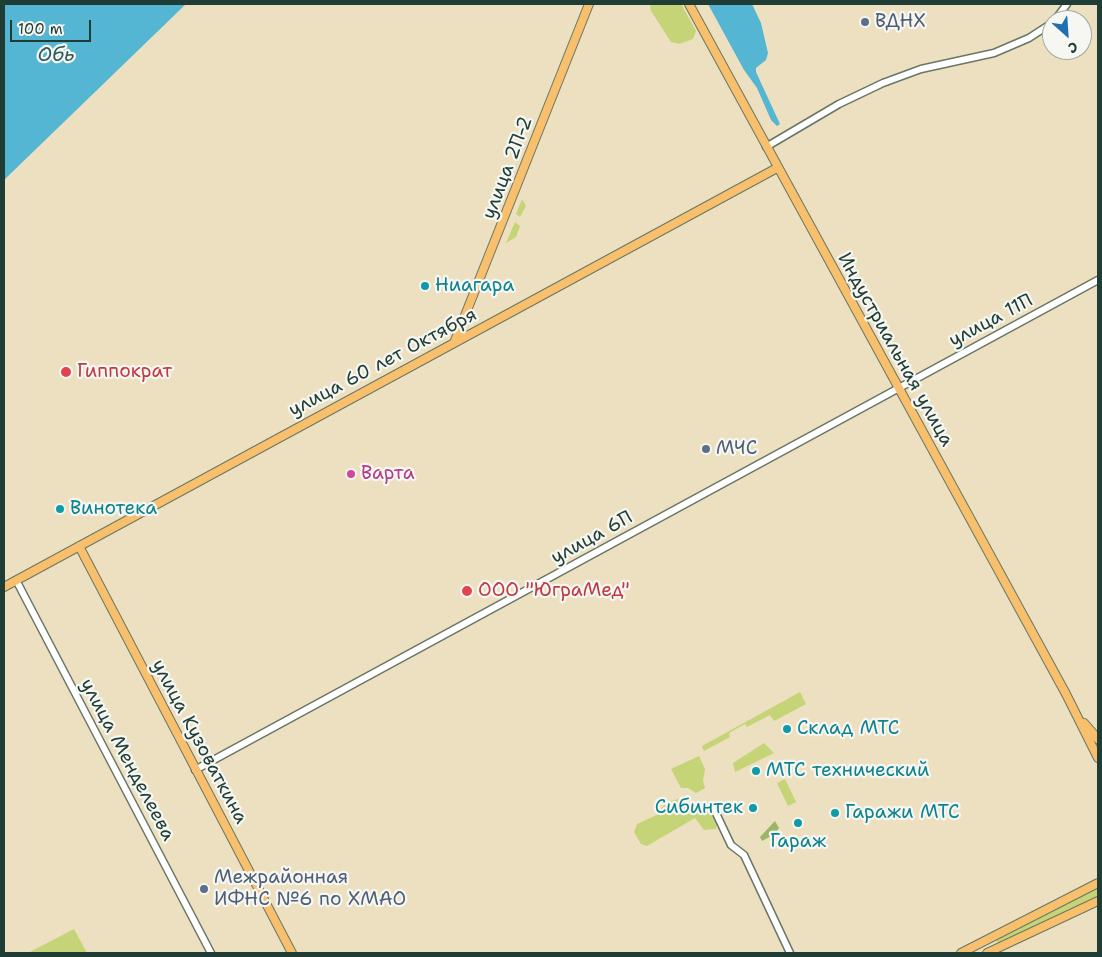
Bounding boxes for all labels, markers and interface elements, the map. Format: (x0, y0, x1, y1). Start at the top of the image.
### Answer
scale bar (12, 10, 94, 42)
north arrow (1042, 10, 1092, 60)
place label: ВДНХ (875, 11, 926, 33)
marker: ВДНХ (859, 16, 871, 28)
text: 100 m (18, 19, 63, 39)
text: С (1065, 38, 1081, 58)
water label: Обь (37, 44, 75, 68)
street label: улица 2П-2 (478, 113, 538, 223)
street label: Индустриальная улица (832, 249, 958, 451)
place label: Ниагара (435, 275, 514, 297)
marker: Ниагара (419, 280, 431, 292)
street label: улица 11П (945, 289, 1037, 353)
street label: улица 60 лет Октября (285, 304, 481, 422)
place label: Гиппократ (77, 361, 172, 383)
marker: Гиппократ (59, 365, 73, 379)
place label: МЧС (716, 438, 757, 460)
marker: МЧС (700, 443, 712, 455)
place label: Варта (361, 463, 415, 485)
marker: Варта (345, 468, 357, 480)
place label: Винотека (70, 498, 157, 520)
marker: Винотека (54, 503, 66, 515)
street label: улица 6П (547, 506, 637, 570)
place label: ООО "ЮграМед" (478, 580, 630, 602)
marker: ООО "ЮграМед" (460, 584, 474, 598)
street label: улица Кузоваткина (146, 656, 252, 828)
street label: улица Менделеева (75, 675, 179, 845)
place label: Склад МТС (797, 718, 899, 740)
marker: Склад МТС (781, 723, 793, 735)
place label: МТС технический (766, 760, 929, 782)
marker: МТС технический (750, 765, 762, 777)
place label: Сибинтек (655, 797, 743, 819)
marker: Сибинтек (747, 802, 759, 814)
place label: Гаражи МТС (845, 802, 960, 824)
marker: Гаражи МТС (829, 807, 841, 819)
marker: Гараж (792, 817, 804, 829)
place label: Гараж (770, 831, 826, 853)
place label: Межрайонная ИФНС №6 по ХМАО (214, 867, 406, 911)
marker: Межрайонная ИФНС №6 по ХМАО (198, 883, 210, 895)

